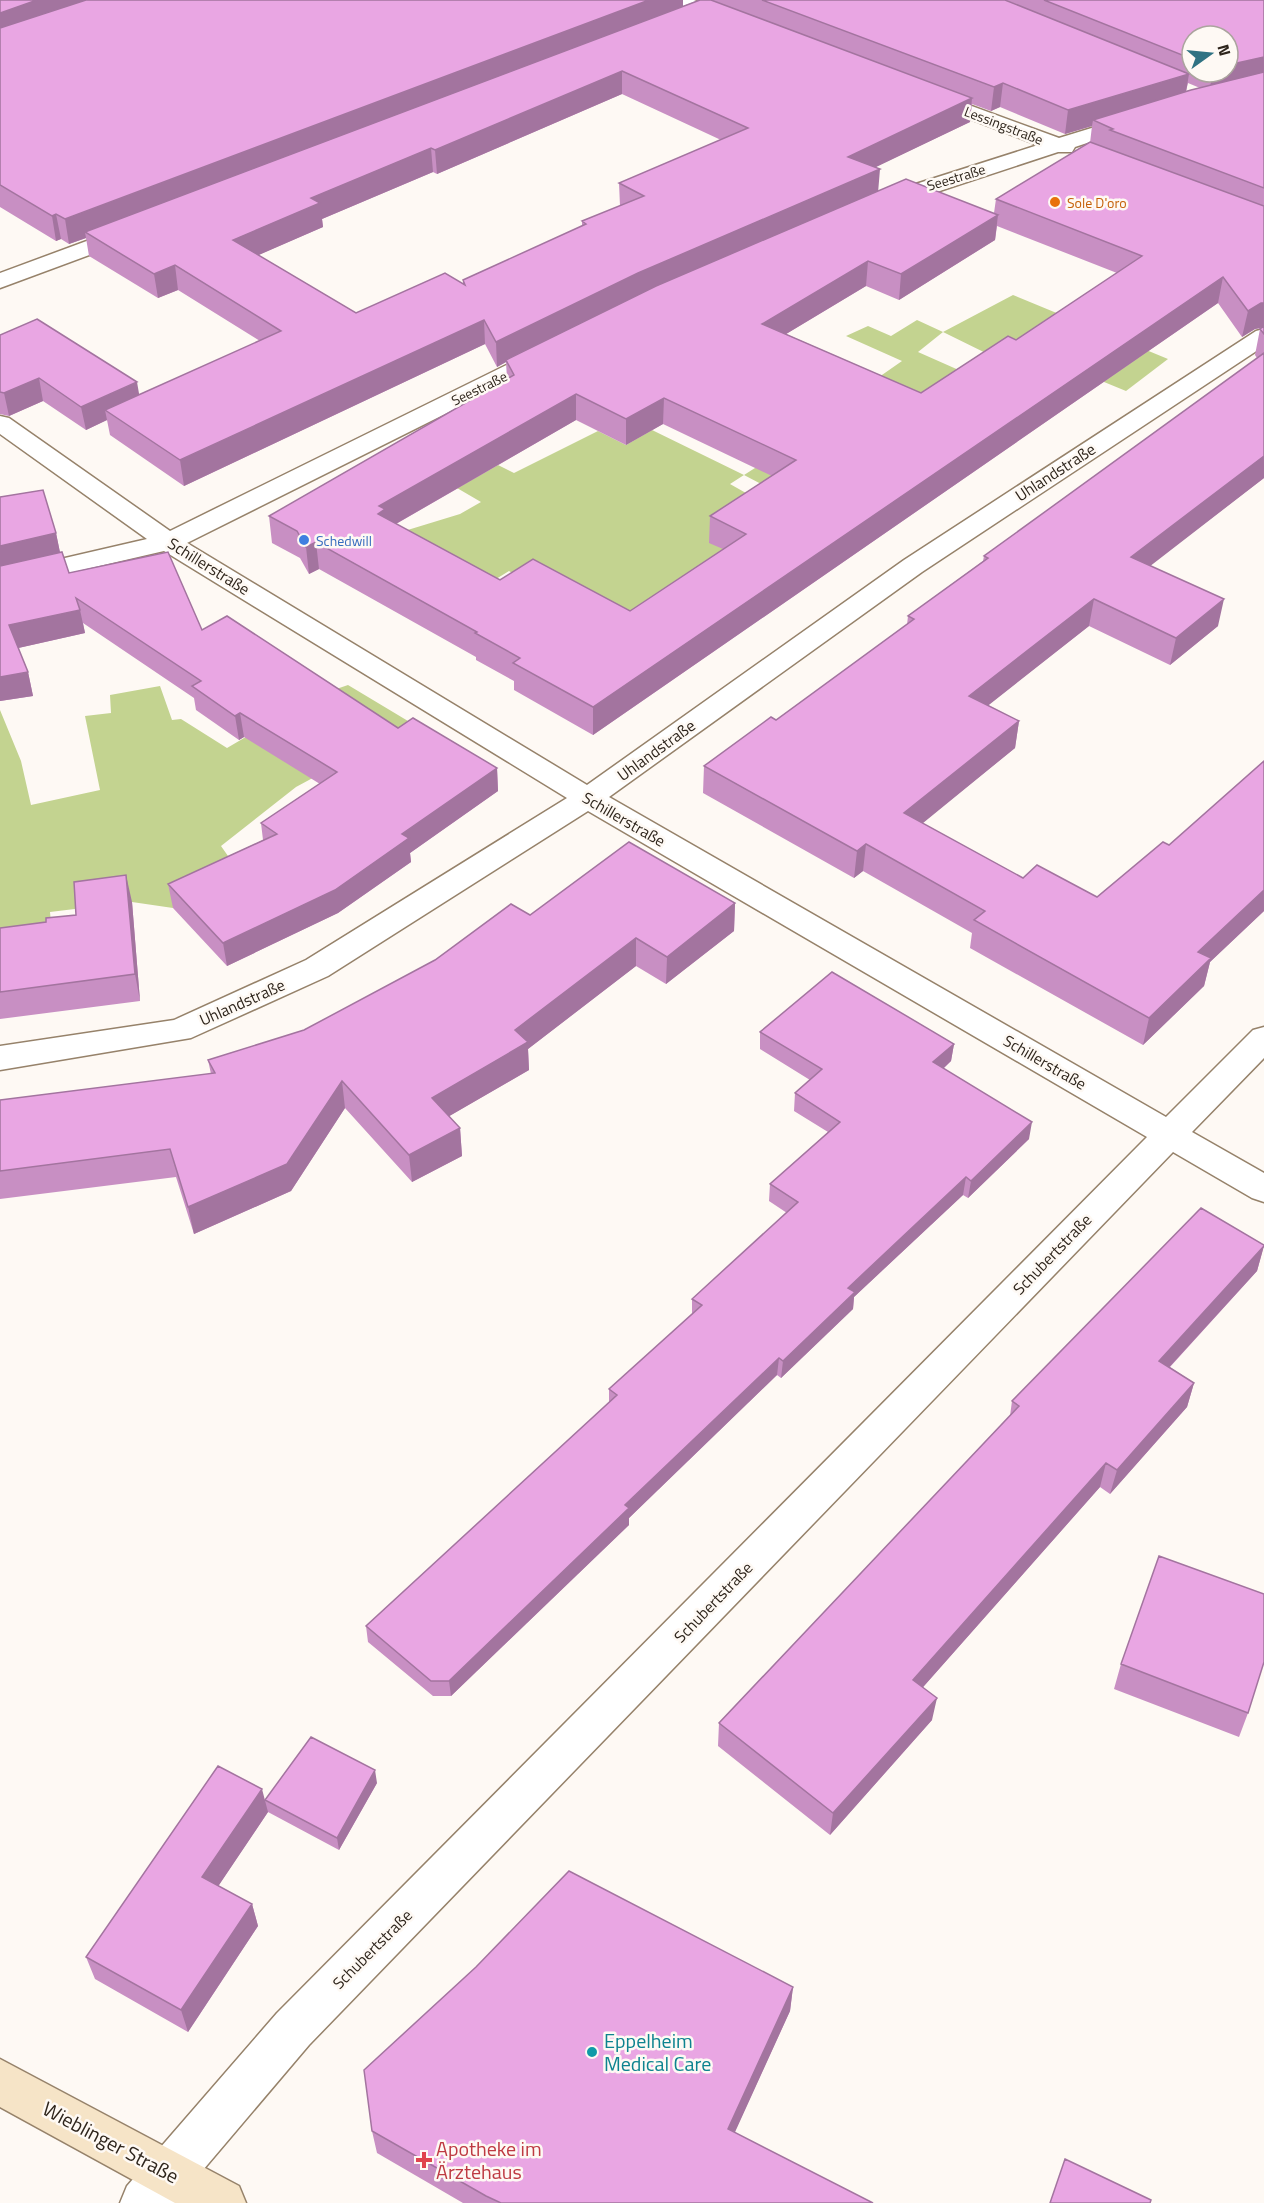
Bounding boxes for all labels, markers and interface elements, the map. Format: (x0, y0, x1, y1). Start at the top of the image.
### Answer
north arrow (1180, 24, 1240, 84)
text: N (1211, 42, 1238, 59)
street label: Lessingstraße (962, 100, 1046, 150)
street label: Seestraße (924, 158, 988, 196)
place label: Sole D'oro (1067, 192, 1127, 213)
marker: Sole D'oro (1048, 195, 1062, 209)
street label: Seestraße (447, 365, 511, 411)
street label: Uhlandstraße (1010, 437, 1100, 507)
place label: Schedwill (316, 530, 372, 551)
street label: Schillerstraße (163, 531, 255, 601)
marker: Schedwill (297, 533, 311, 547)
street label: Uhlandstraße (612, 713, 700, 787)
street label: Schillerstraße (578, 785, 670, 853)
street label: Uhlandstraße (195, 972, 289, 1032)
street label: Schillerstraße (999, 1028, 1091, 1096)
street label: Schubertstraße (1007, 1208, 1097, 1300)
street label: Schubertstraße (668, 1556, 758, 1648)
street label: Schubertstraße (327, 1904, 417, 1994)
place label: Eppelheim Medical Care (604, 2025, 711, 2079)
marker: Eppelheim Medical Care (585, 2045, 599, 2059)
street label: Wieblinger Straße (37, 2093, 185, 2191)
place label: Apotheke im Ärztehaus (436, 2133, 542, 2187)
marker: Apotheke im Ärztehaus (417, 2153, 431, 2167)

